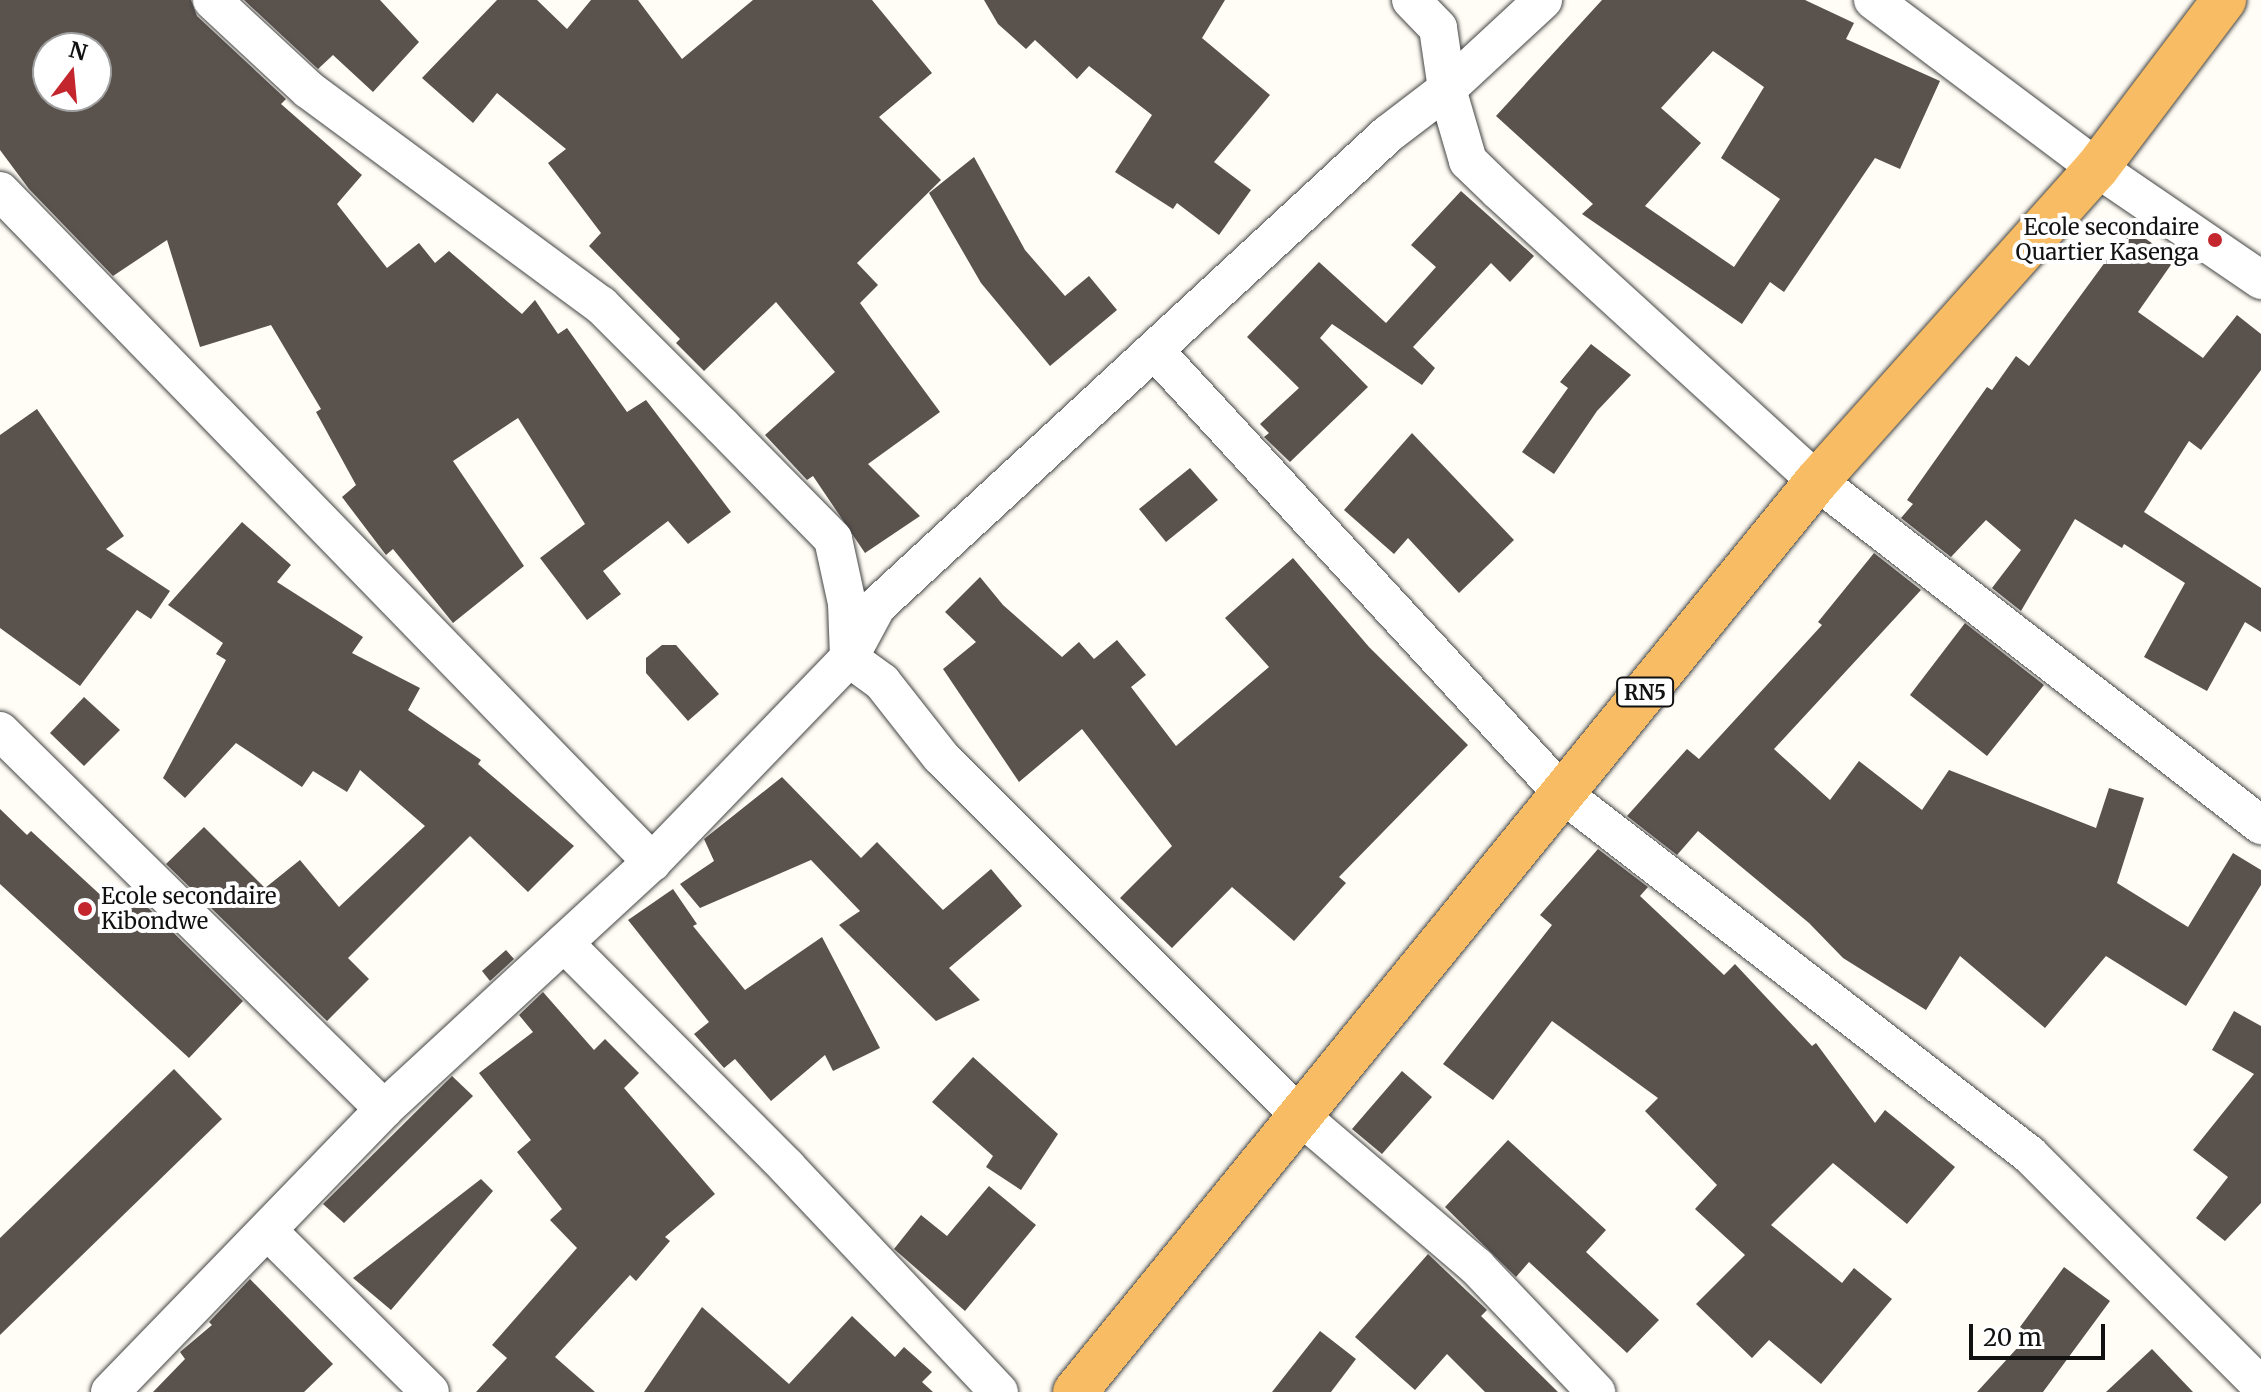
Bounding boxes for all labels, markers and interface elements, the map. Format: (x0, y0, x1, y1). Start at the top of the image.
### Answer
north arrow (32, 32, 112, 112)
text: N (66, 35, 90, 67)
place label: Ecole secondaire Quartier Kasenga (2015, 214, 2199, 266)
marker: Ecole secondaire Quartier Kasenga (2206, 231, 2224, 249)
road number: RN5 (1615, 676, 1675, 708)
place label: Ecole secondaire Kibondwe (101, 883, 277, 934)
marker: Ecole secondaire Kibondwe (76, 900, 94, 918)
scale bar (1973, 1308, 2109, 1358)
text: 20 m (1983, 1322, 2042, 1353)

